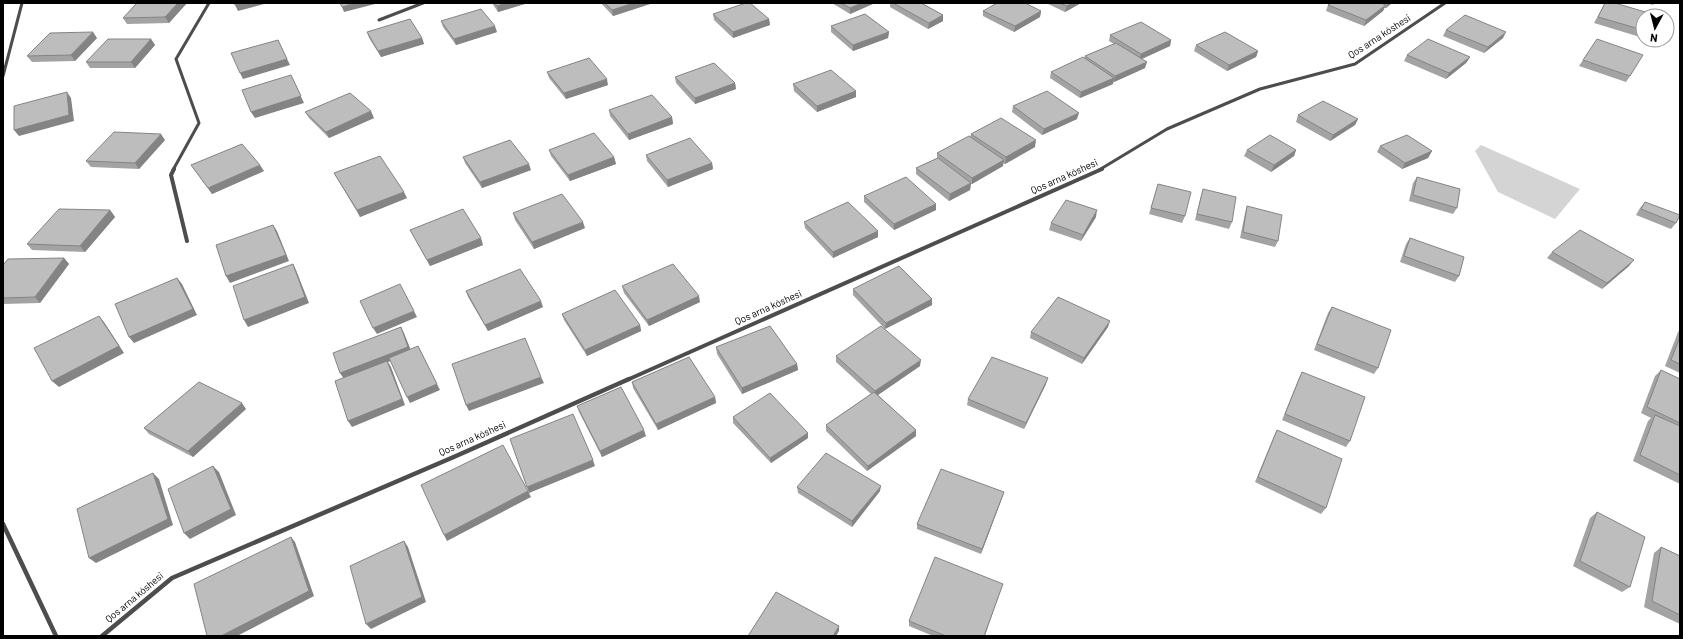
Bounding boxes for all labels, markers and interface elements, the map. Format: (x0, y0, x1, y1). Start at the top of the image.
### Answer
north arrow (1635, 8, 1675, 48)
street label: Qos arna kóshesi (1345, 11, 1413, 61)
text: N (1649, 32, 1658, 45)
street label: Qos arna kóshesi (1029, 156, 1099, 196)
street label: Qos arna kóshesi (733, 287, 803, 327)
street label: Qos arna kóshesi (437, 418, 507, 458)
street label: Qos arna kóshesi (102, 569, 166, 625)

